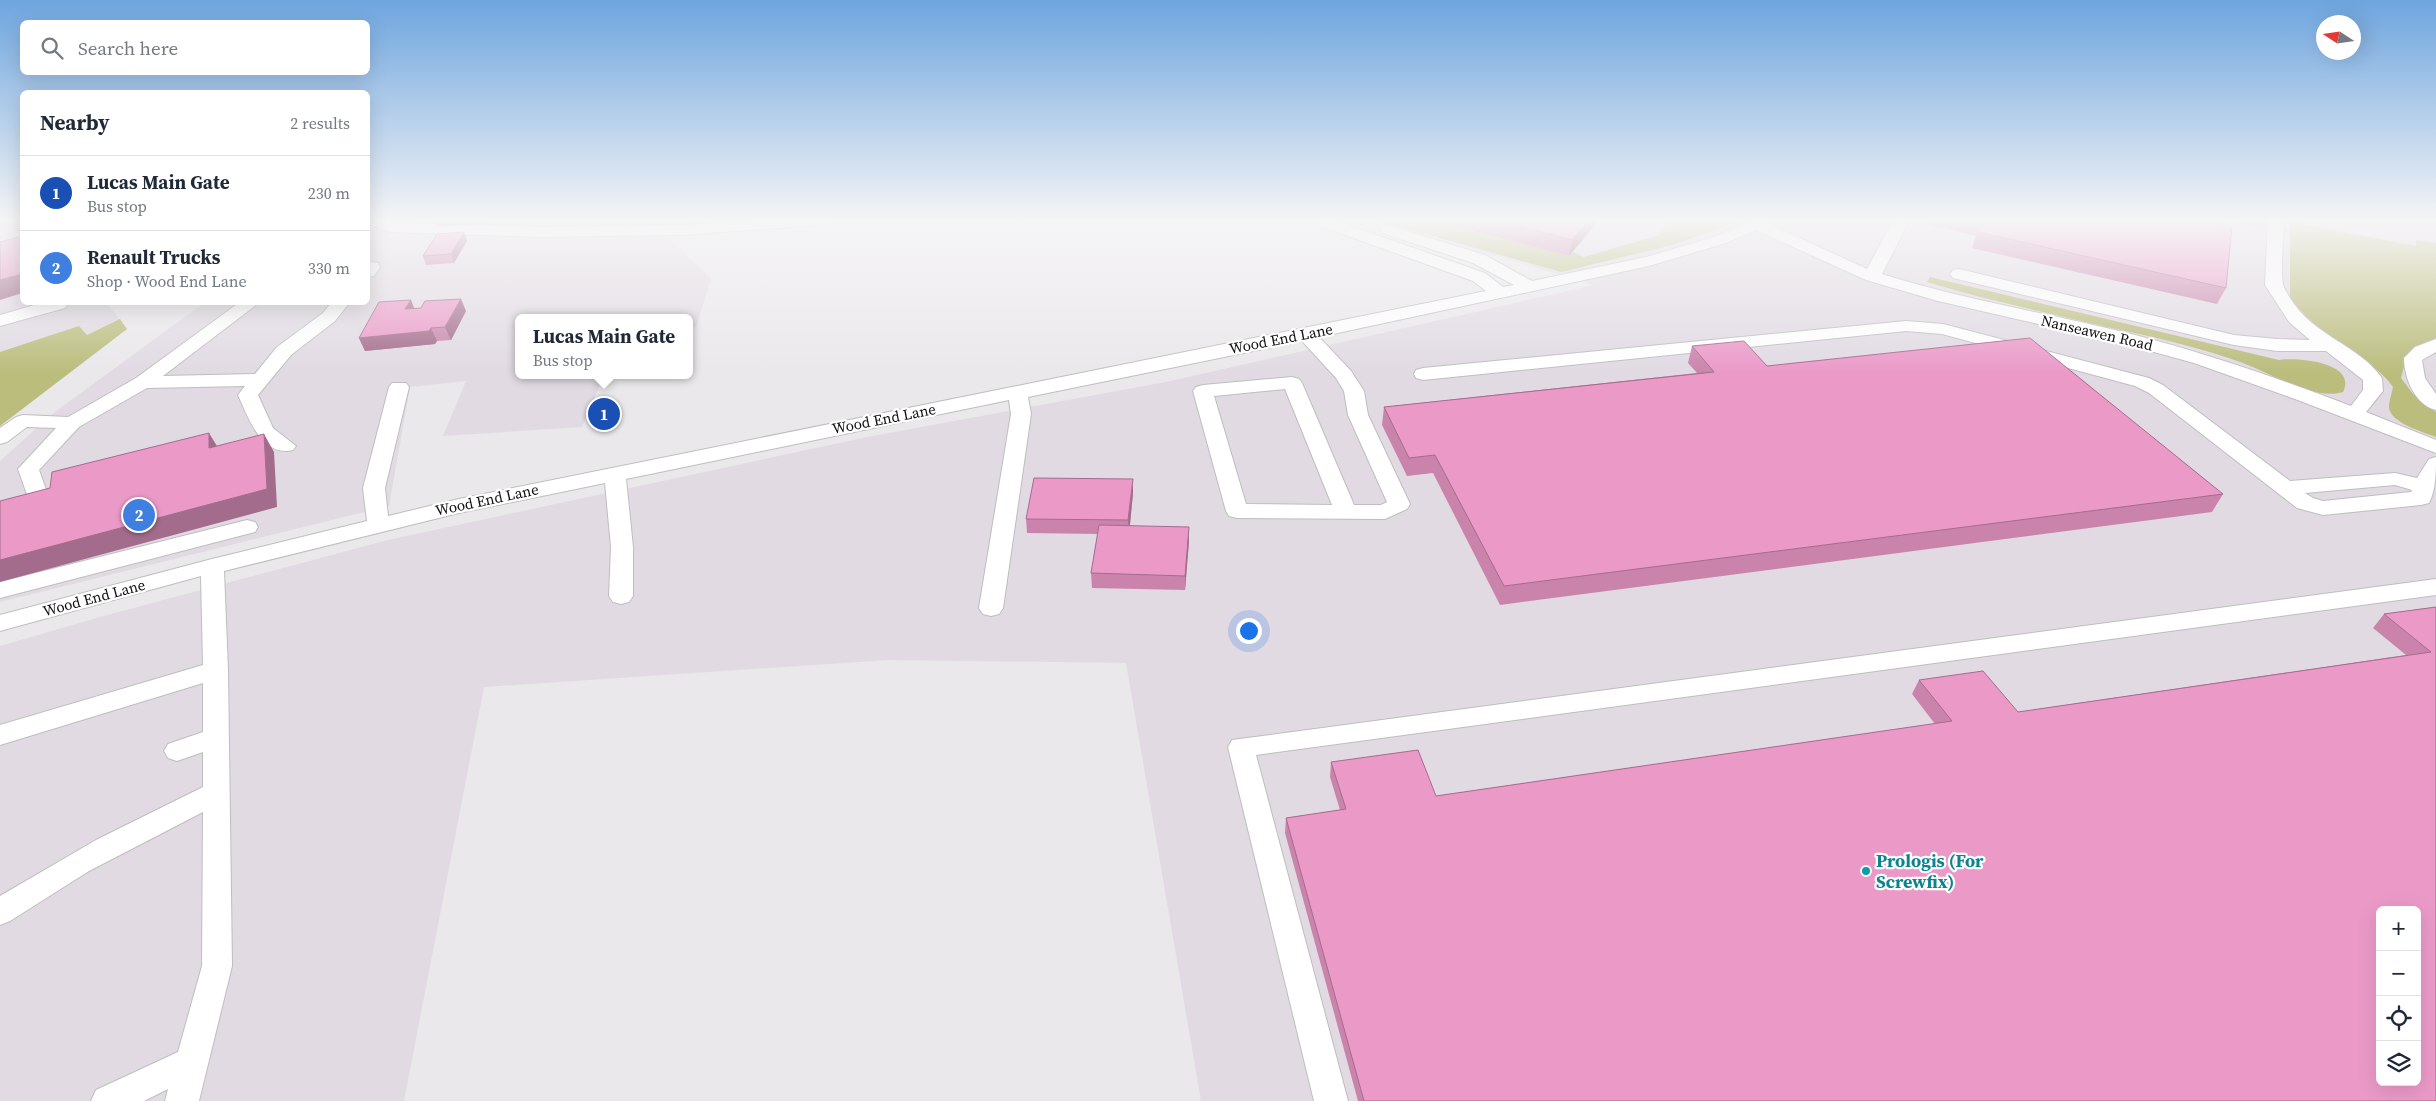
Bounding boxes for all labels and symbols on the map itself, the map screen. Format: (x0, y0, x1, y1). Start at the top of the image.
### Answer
north arrow (2316, 15, 2361, 60)
street label: Nanseawen Road (2039, 309, 2156, 356)
street label: Wood End Lane (1227, 318, 1335, 359)
pin: 1 (588, 395, 620, 433)
street label: Wood End Lane (830, 398, 938, 439)
street label: Wood End Lane (433, 478, 541, 521)
pin: 2 (123, 496, 155, 534)
street label: Wood End Lane (40, 574, 148, 621)
your location (1236, 618, 1262, 644)
place label: Prologis (For Screwfix) (1876, 848, 1984, 894)
marker: Prologis (For Screwfix) (1860, 865, 1872, 877)

